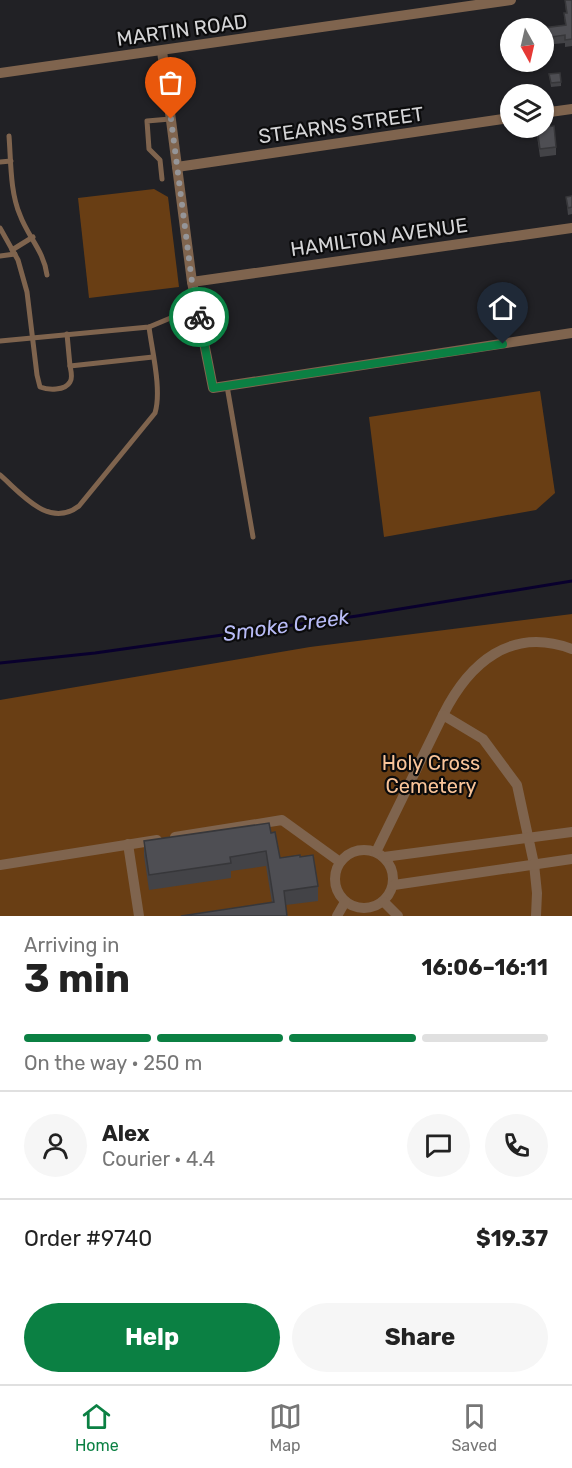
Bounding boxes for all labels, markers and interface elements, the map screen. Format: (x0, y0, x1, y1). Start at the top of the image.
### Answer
street label: MARTIN ROAD (115, 9, 249, 51)
north arrow (500, 18, 554, 72)
map controls (500, 18, 554, 138)
pin (145, 57, 196, 119)
icon: bag (154, 66, 187, 99)
button: layers (500, 84, 554, 138)
street label: STEARNS STREET (257, 101, 426, 148)
street label: HAMILTON AVENUE (289, 213, 469, 261)
pin (477, 282, 528, 344)
courier (169, 287, 229, 347)
icon: home (486, 291, 519, 324)
icon: bike (183, 301, 216, 334)
water label: Smoke Creek (221, 604, 352, 646)
park label: Holy Cross Cemetery (382, 751, 480, 798)
text: Arriving in (24, 933, 119, 957)
text: 16:06–16:11 (422, 954, 548, 981)
text: 3 min (24, 956, 130, 1002)
text: On the way · 250 m (24, 1051, 202, 1075)
button: person (24, 1114, 87, 1177)
button: chat (407, 1114, 470, 1177)
button: phone (485, 1114, 548, 1177)
text: Alex (102, 1120, 150, 1147)
text: Courier · 4.4 (102, 1147, 215, 1171)
text: Order #9740 (24, 1225, 152, 1252)
text: $19.37 (476, 1225, 548, 1252)
button: Help (24, 1303, 280, 1372)
button: Share (292, 1303, 548, 1372)
tab: Home (75, 1400, 119, 1455)
tab: Map (269, 1400, 302, 1455)
tab: Saved (451, 1400, 497, 1455)

